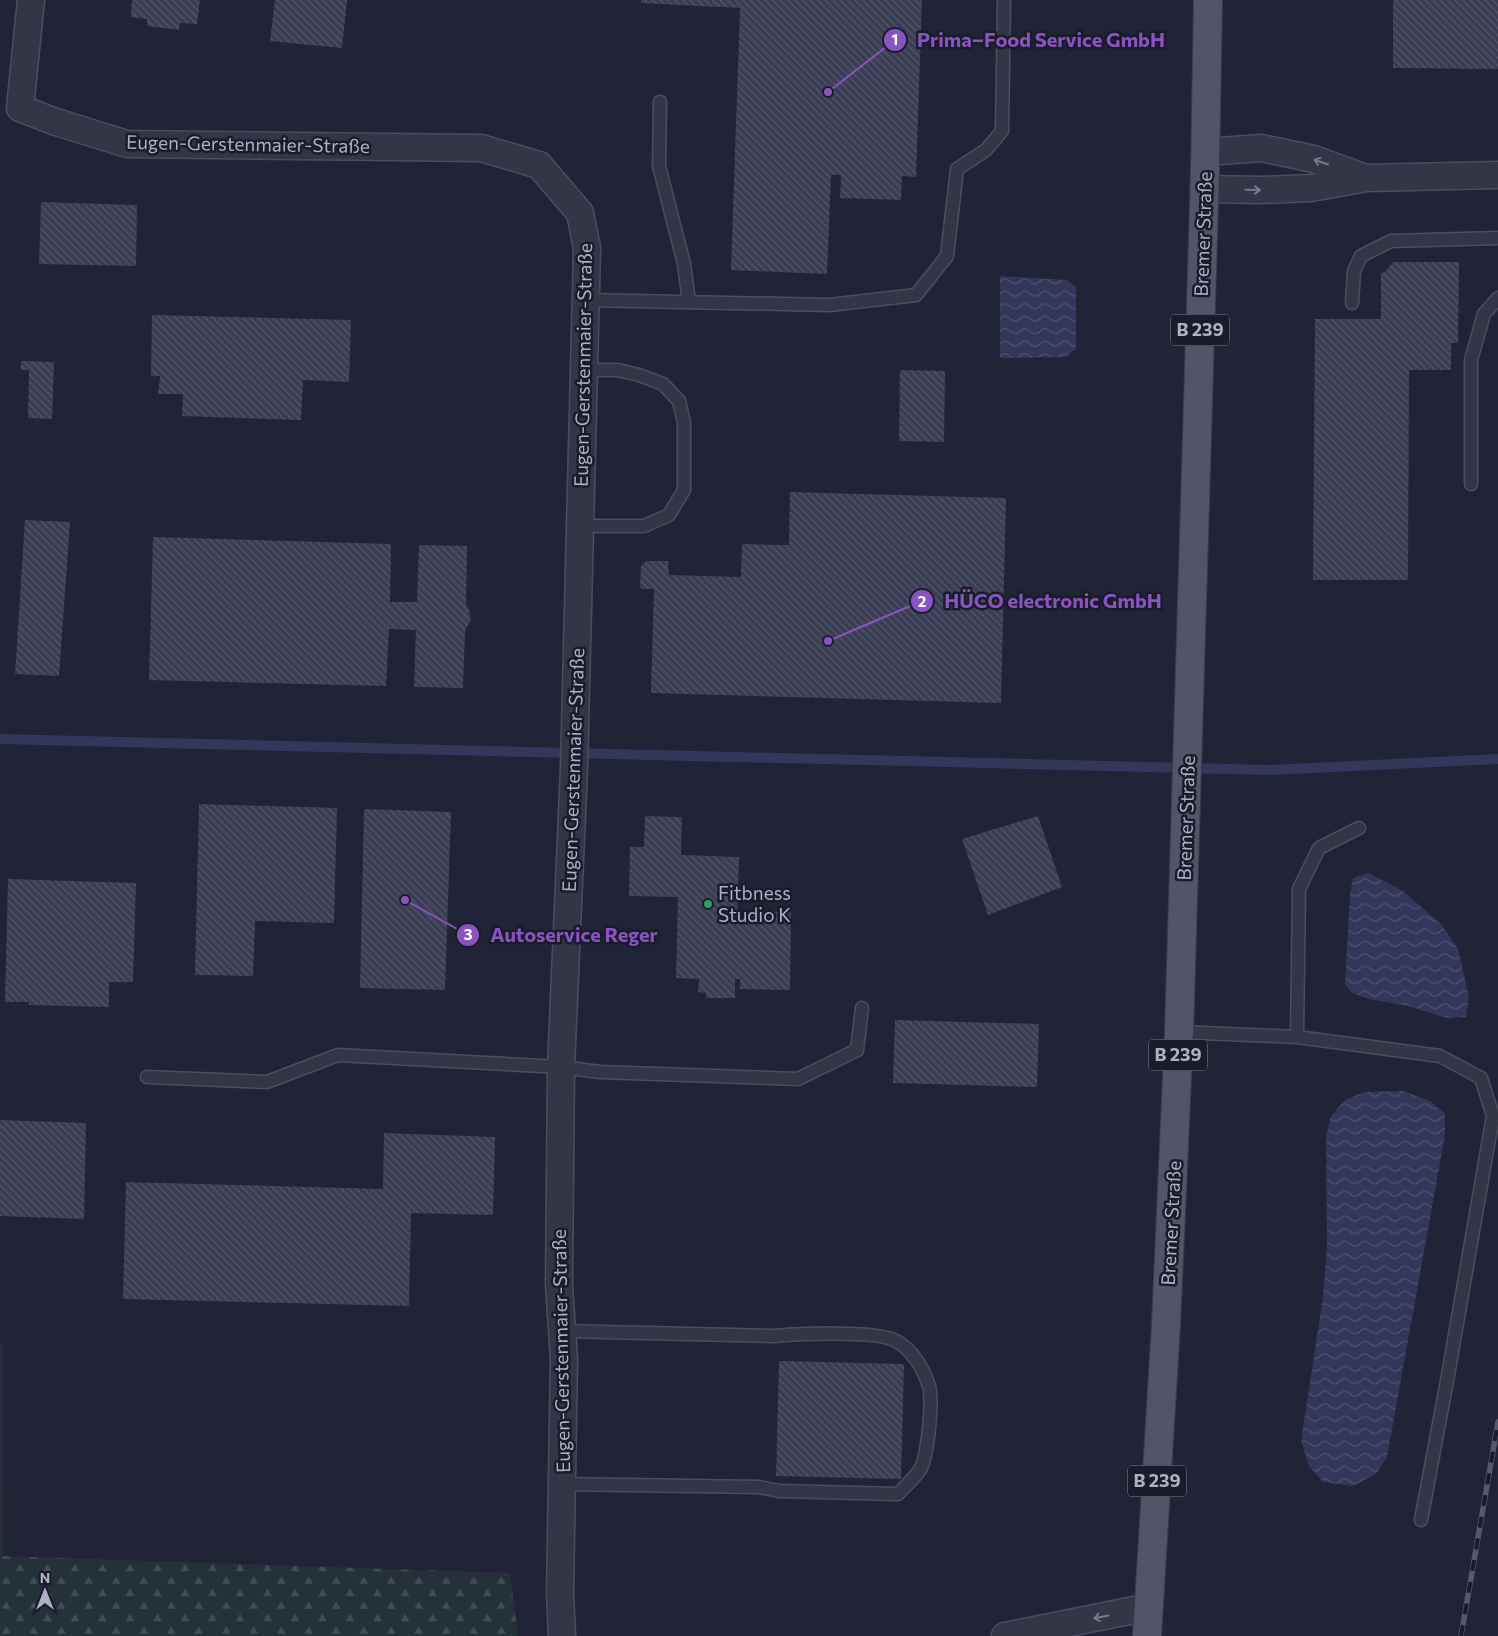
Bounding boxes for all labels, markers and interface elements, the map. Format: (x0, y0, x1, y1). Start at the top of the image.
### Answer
callout: Prima–Food Service GmbH (882, 22, 1175, 57)
text: Prima–Food Service GmbH (917, 27, 1165, 51)
text: 1 (892, 30, 898, 48)
street label: Eugen-Gerstenmaier-Straße (126, 130, 370, 157)
one-way arrow (1313, 157, 1329, 166)
street label: Bremer Straße (1189, 171, 1216, 297)
one-way arrow (1244, 185, 1260, 195)
street label: Eugen-Gerstenmaier-Straße (569, 243, 596, 487)
road number: B 239 (1171, 314, 1229, 346)
callout: HÜCO electronic GmbH (910, 584, 1172, 619)
text: HÜCO electronic GmbH (944, 588, 1162, 612)
text: 2 (918, 592, 926, 610)
street label: Eugen-Gerstenmaier-Straße (557, 648, 588, 892)
street label: Bremer Straße (1172, 755, 1199, 881)
place label: Fitbness Studio K (718, 881, 791, 926)
marker: Fitbness Studio K (702, 898, 714, 910)
callout: Autoservice Reger (455, 918, 668, 953)
text: Autoservice Reger (490, 922, 658, 946)
text: 3 (464, 925, 473, 943)
road number: B 239 (1149, 1040, 1207, 1070)
street label: Bremer Straße (1156, 1160, 1185, 1286)
street label: Eugen-Gerstenmaier-Straße (547, 1229, 574, 1473)
road number: B 239 (1128, 1465, 1186, 1496)
north arrow (20, 1566, 70, 1616)
text: N (40, 1569, 50, 1586)
one-way arrow (1094, 1613, 1110, 1622)

